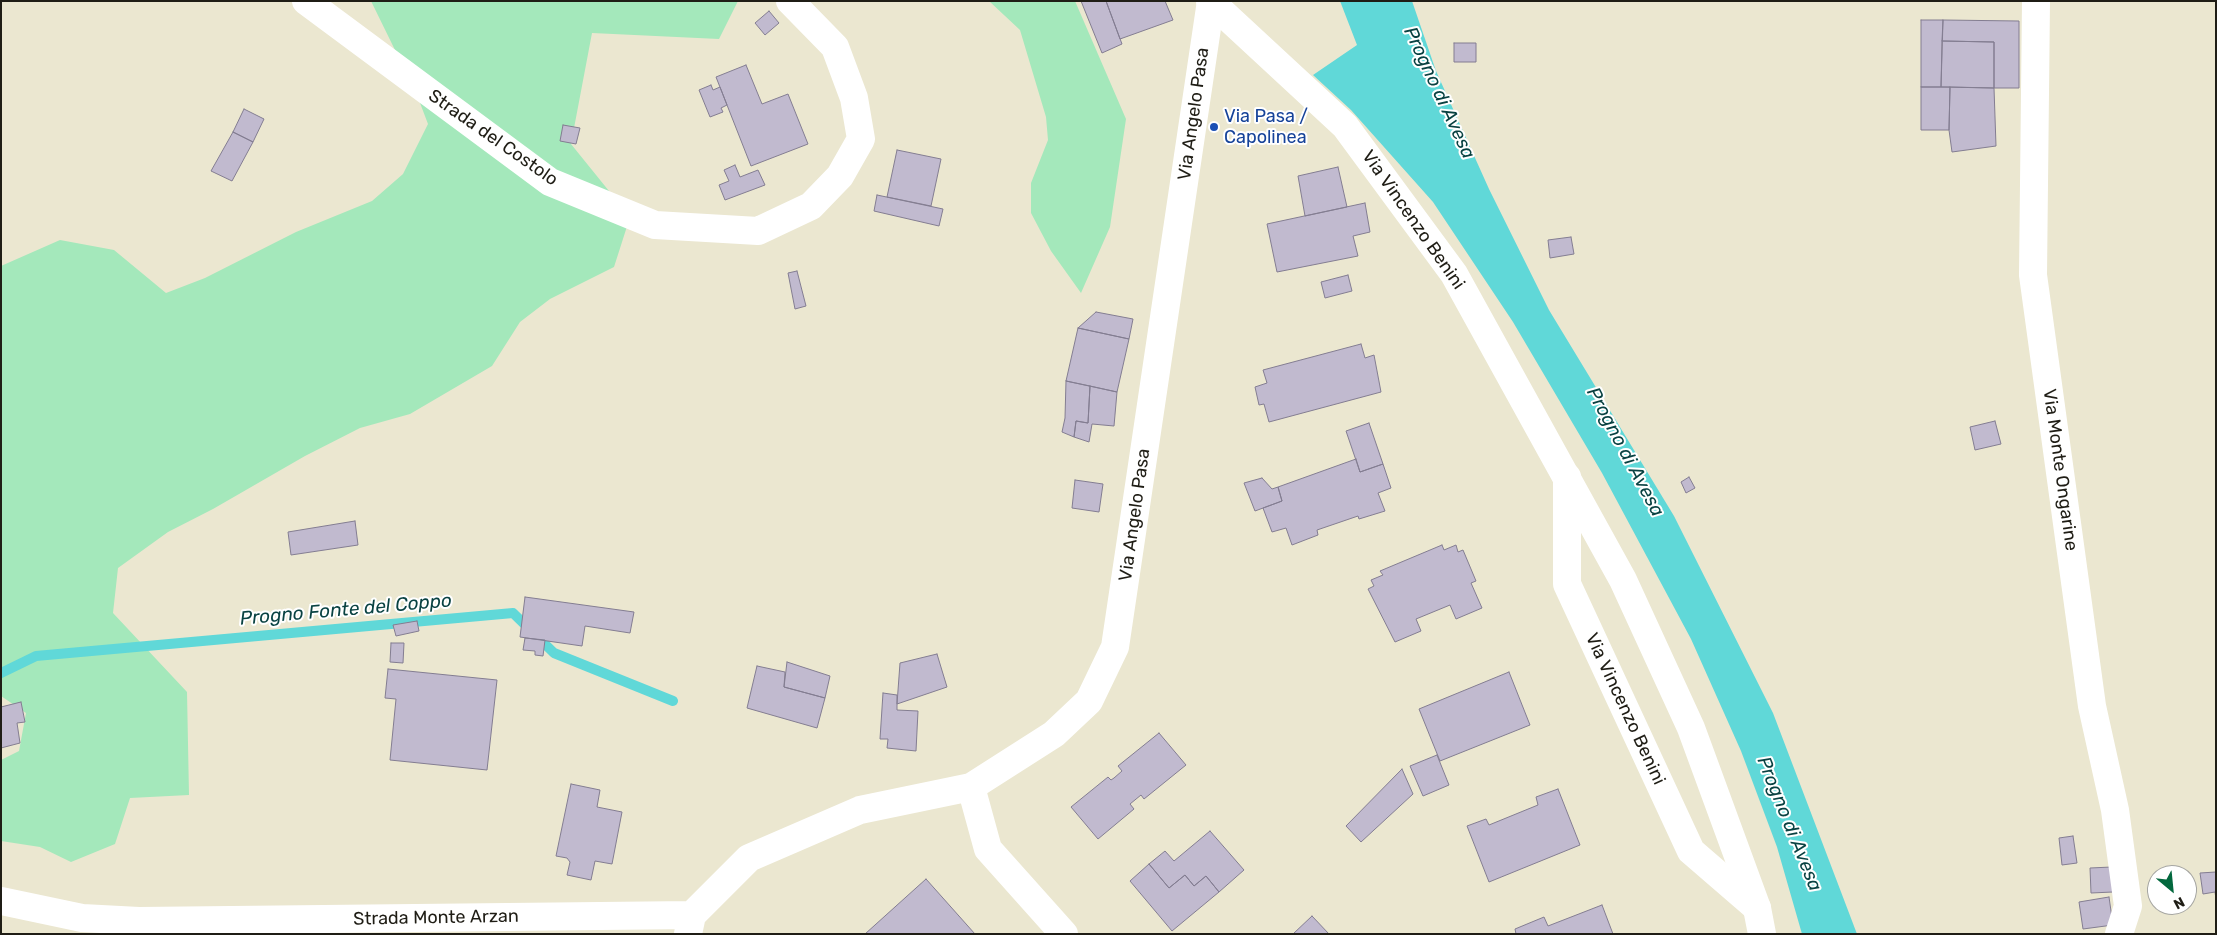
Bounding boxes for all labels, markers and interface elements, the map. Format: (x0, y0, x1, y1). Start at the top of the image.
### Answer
water label: Progno di Avesa (1398, 23, 1480, 163)
street label: Via Angelo Pasa (1174, 46, 1214, 182)
street label: Strada del Costolo (424, 85, 562, 191)
place label: Via Pasa / Capolinea (1224, 106, 1308, 148)
marker: Via Pasa / Capolinea (1208, 121, 1220, 133)
street label: Via Vincenzo Benini (1357, 146, 1469, 294)
water label: Progno di Avesa (1581, 384, 1669, 520)
street label: Via Monte Ongarine (2038, 388, 2082, 552)
street label: Via Angelo Pasa (1115, 447, 1155, 583)
water label: Progno Fonte del Coppo (239, 589, 453, 631)
street label: Via Vincenzo Benini (1580, 630, 1670, 788)
water label: Progno di Avesa (1752, 753, 1826, 895)
north arrow (2147, 865, 2197, 915)
text: N (2170, 893, 2187, 913)
street label: Strada Monte Arzan (353, 906, 519, 930)

